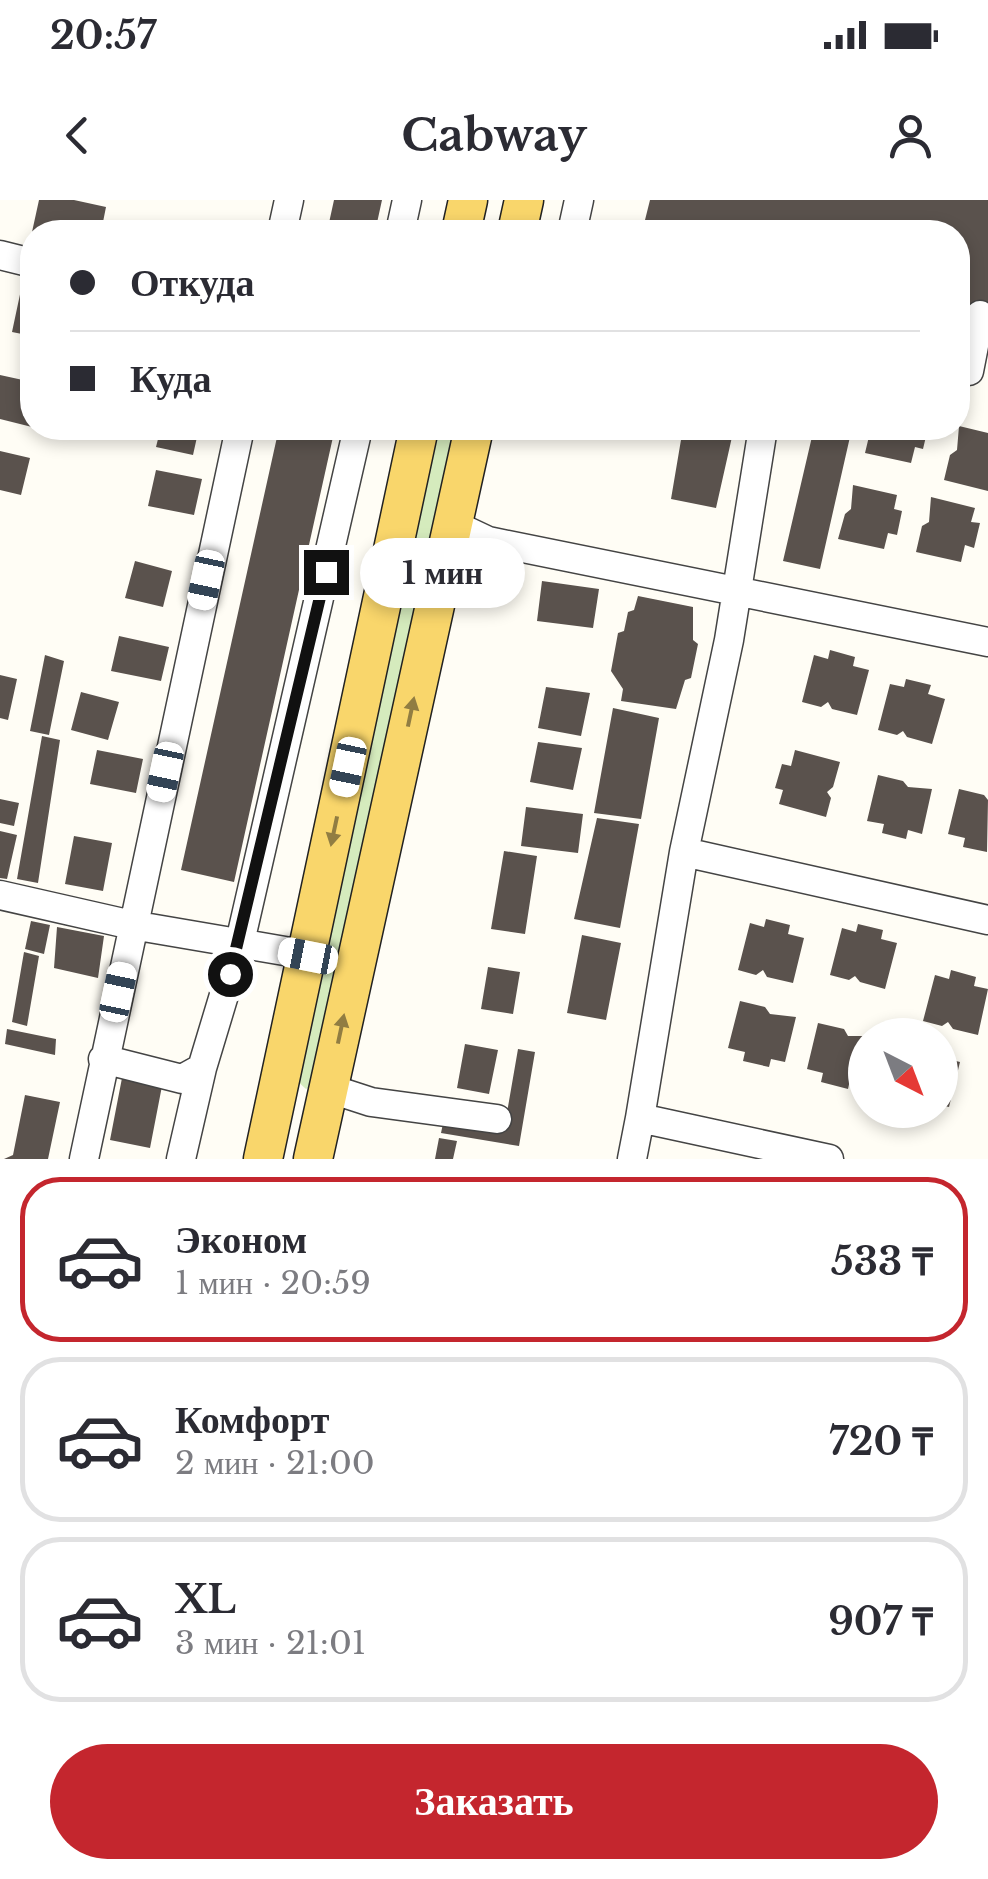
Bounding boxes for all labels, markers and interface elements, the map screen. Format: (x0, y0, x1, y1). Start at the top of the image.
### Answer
text: 20:57 (50, 12, 156, 59)
text: Cabway (401, 107, 587, 163)
icon: back (50, 108, 105, 163)
icon: person (883, 108, 938, 163)
text: Откуда (130, 259, 254, 306)
text: Куда (130, 355, 211, 402)
callout: 1 мин (361, 537, 526, 607)
car (185, 548, 227, 612)
route end (304, 550, 349, 595)
text: 1 мин (402, 553, 483, 593)
one-way arrow (404, 696, 419, 727)
car (327, 735, 369, 799)
car (144, 740, 186, 804)
one-way arrow (325, 816, 341, 847)
car (276, 936, 340, 976)
route start (208, 952, 253, 997)
car (97, 960, 139, 1024)
one-way arrow (334, 1013, 349, 1044)
north arrow (848, 1018, 958, 1128)
map controls (848, 1018, 958, 1128)
icon: car (55, 1215, 145, 1305)
text: Эконом (175, 1216, 307, 1263)
text: 533 ₸ (831, 1238, 933, 1285)
text: 1 мин · 20:59 (175, 1263, 371, 1303)
icon: car (55, 1395, 145, 1485)
text: Комфорт (175, 1396, 329, 1443)
text: 720 ₸ (829, 1418, 933, 1465)
text: 2 мин · 21:00 (175, 1443, 375, 1483)
icon: car (55, 1575, 145, 1665)
text: XL (175, 1576, 236, 1623)
text: 907 ₸ (828, 1598, 933, 1645)
text: 3 мин · 21:01 (175, 1623, 366, 1663)
button: Заказать (50, 1744, 938, 1859)

